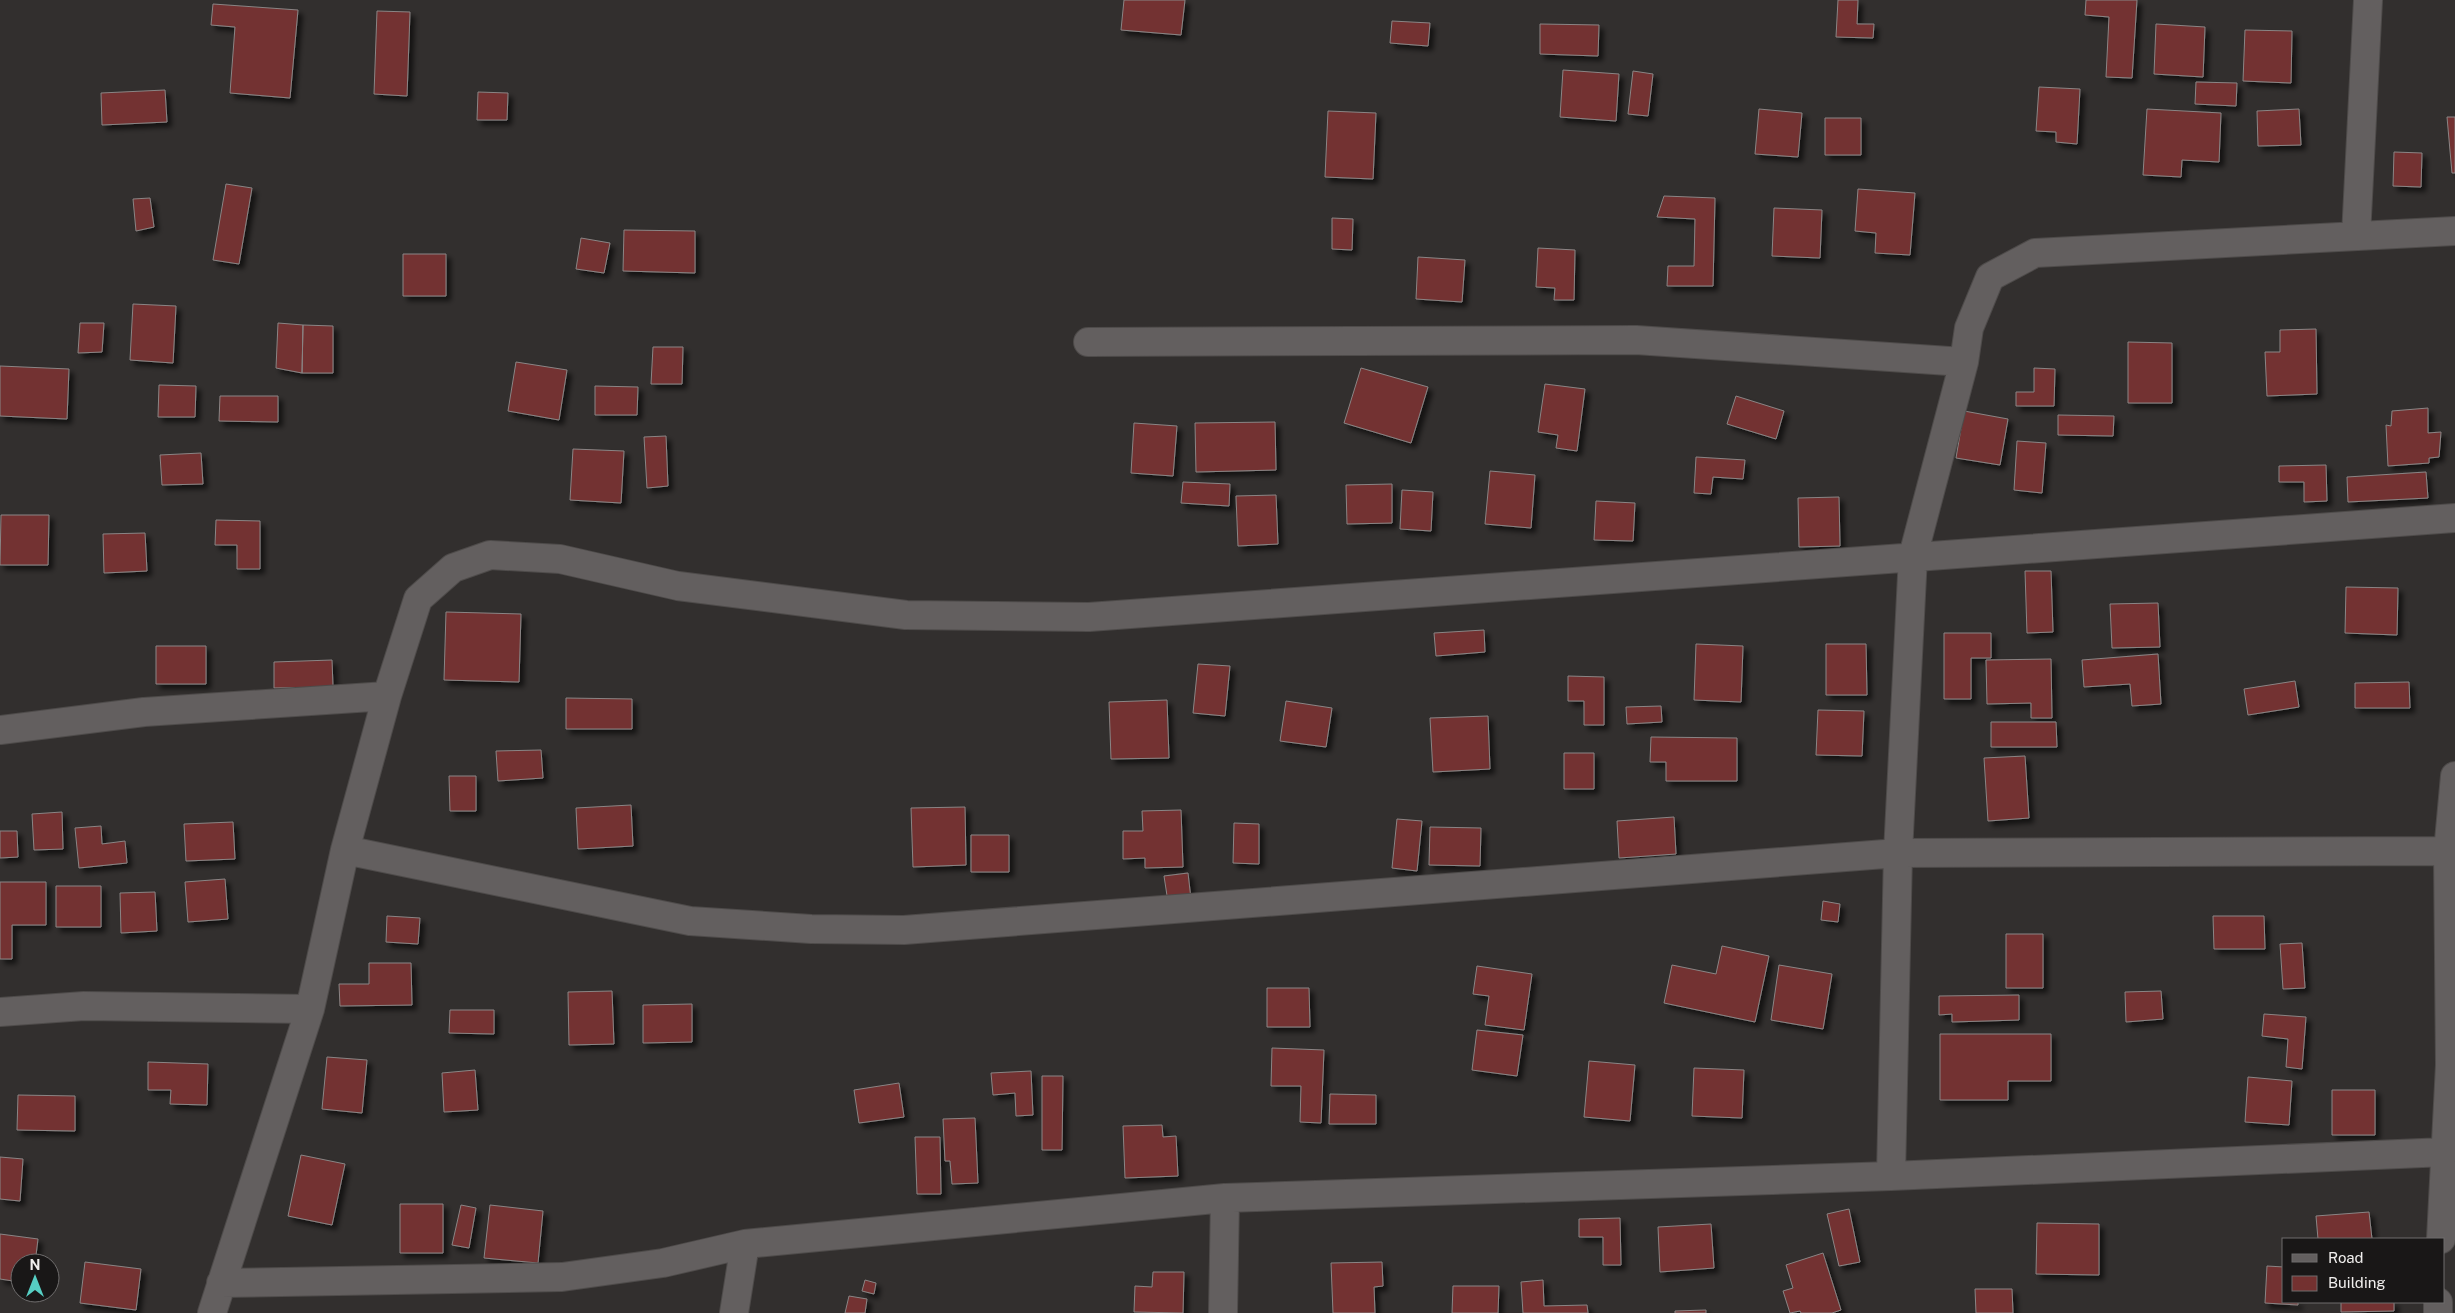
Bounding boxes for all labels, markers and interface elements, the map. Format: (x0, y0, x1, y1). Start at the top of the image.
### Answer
legend (2282, 1238, 2445, 1303)
text: Road (2328, 1249, 2364, 1266)
north arrow (10, 1253, 60, 1303)
text: N (30, 1257, 40, 1273)
text: Building (2328, 1274, 2386, 1291)

